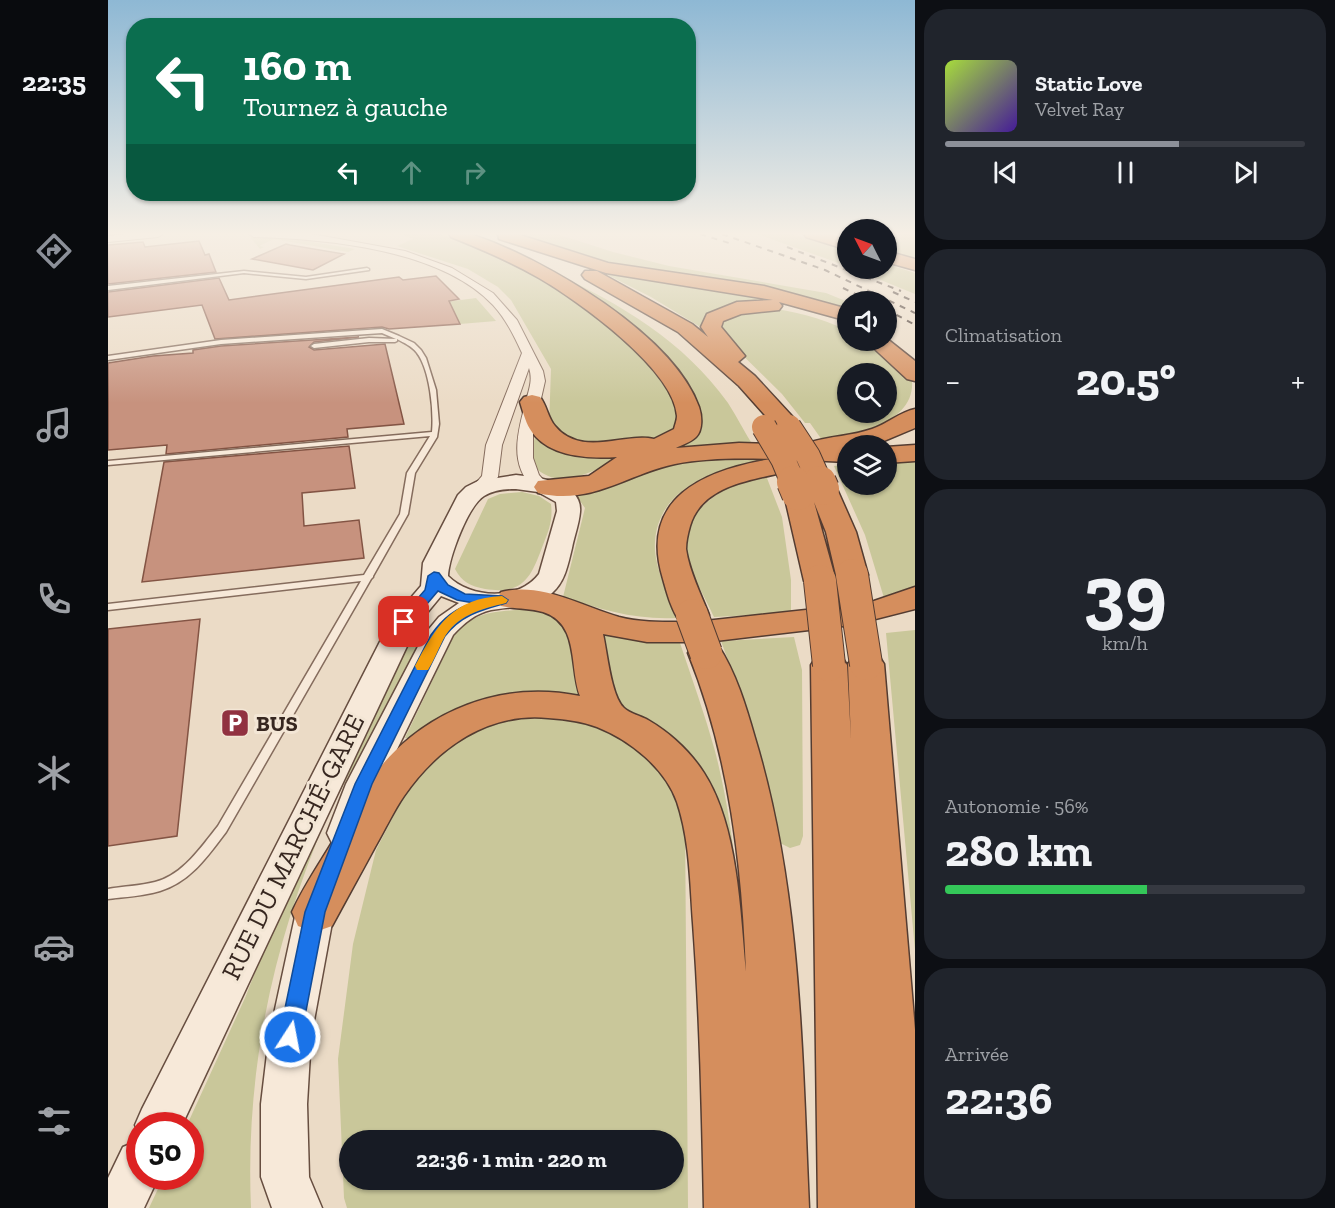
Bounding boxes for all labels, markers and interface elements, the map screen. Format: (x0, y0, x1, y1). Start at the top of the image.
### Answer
text: 160 m (243, 40, 351, 91)
icon: left (144, 42, 222, 120)
text: 22:35 (22, 66, 86, 98)
text: Static Love (1035, 70, 1142, 97)
text: Tournez à gauche (243, 91, 448, 123)
text: Velvet Ray (1035, 97, 1124, 121)
icon: left (332, 156, 365, 189)
icon: ahead (395, 156, 428, 189)
icon: right (458, 156, 491, 189)
icon: previous (989, 156, 1022, 189)
icon: pause (1109, 156, 1142, 189)
icon: next (1229, 156, 1262, 189)
north arrow (837, 219, 897, 279)
map controls (837, 219, 897, 495)
icon: directions (33, 230, 75, 272)
button: sound (837, 291, 897, 351)
text: Climatisation (945, 323, 1062, 347)
text: 20.5° (1076, 353, 1176, 407)
text: − (945, 361, 960, 400)
text: + (1291, 361, 1305, 400)
button: search (837, 363, 897, 423)
icon: music (33, 404, 75, 446)
button: layers (837, 435, 897, 495)
text: 39 (1083, 545, 1167, 639)
icon: phone (33, 578, 75, 620)
pin (378, 596, 429, 647)
icon: arrive (387, 605, 420, 638)
text: km/h (1102, 631, 1148, 655)
parking icon: BUS (219, 707, 251, 739)
street label: RUE DU MARCHÉ-GARE (215, 709, 371, 985)
place label: BUS (256, 710, 298, 737)
icon: climate (33, 752, 75, 794)
text: Autonomie · 56% (945, 794, 1089, 818)
text: 280 km (945, 824, 1092, 878)
icon: car (33, 926, 75, 968)
position arrow (258, 1005, 322, 1069)
text: Arrivée (945, 1042, 1009, 1066)
text: 22:36 (945, 1072, 1053, 1126)
icon: filters (33, 1100, 75, 1142)
speed limit sign: 50 (126, 1112, 204, 1190)
text: 22:36 · 1 min · 220 m (416, 1146, 607, 1173)

